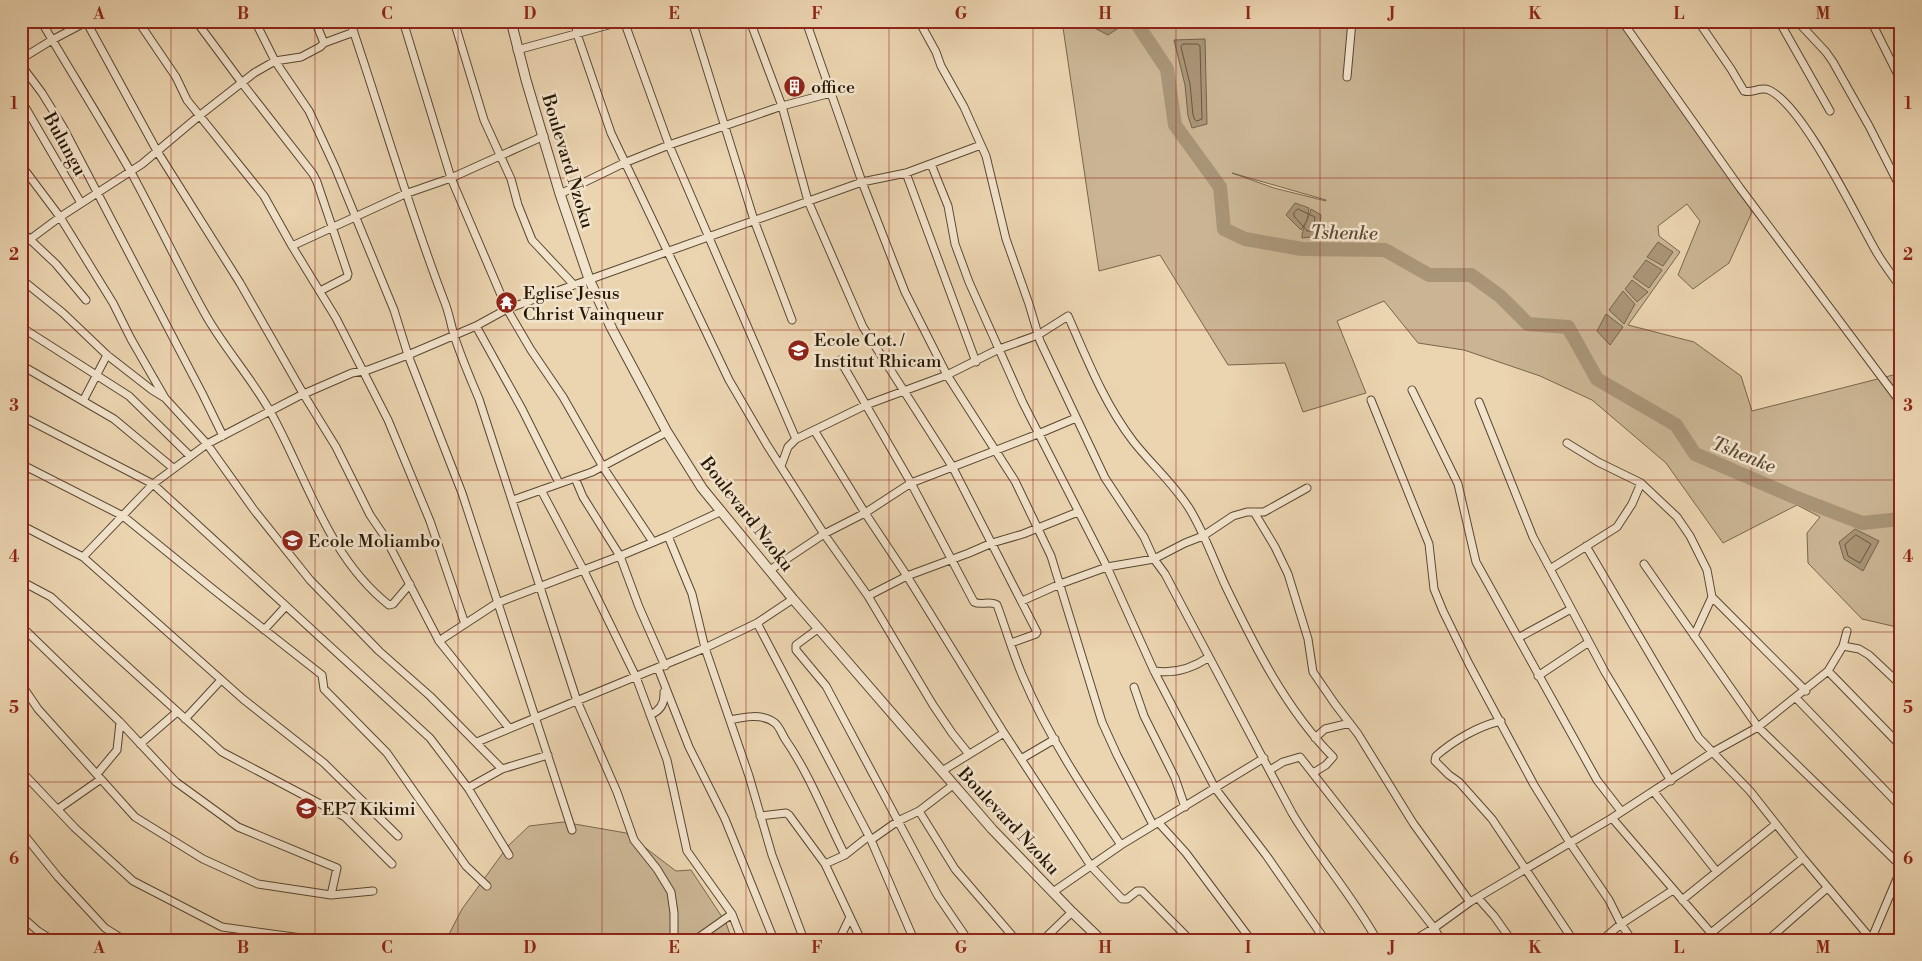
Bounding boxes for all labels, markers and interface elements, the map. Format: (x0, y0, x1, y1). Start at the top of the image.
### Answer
text: A (92, 4, 105, 24)
text: B (237, 4, 249, 24)
text: C (381, 4, 393, 24)
text: D (524, 4, 537, 24)
text: E (668, 4, 680, 24)
text: F (811, 4, 823, 24)
text: G (955, 4, 968, 24)
text: H (1098, 4, 1112, 24)
text: I (1245, 4, 1251, 24)
text: J (1387, 4, 1395, 24)
text: K (1529, 4, 1543, 24)
text: L (1674, 4, 1685, 24)
text: M (1816, 4, 1831, 24)
building icon: office (783, 75, 807, 99)
place label: office (811, 76, 855, 99)
street label: Boulevard Nzoku (536, 90, 599, 232)
text: 1 (10, 94, 18, 114)
text: 1 (1904, 94, 1912, 114)
street label: Bulungu (37, 108, 92, 181)
water label: Tshenke (1310, 220, 1378, 246)
text: 2 (9, 245, 19, 265)
text: 2 (1903, 245, 1913, 265)
place label: Eglise Jesus Christ Vainqueur (523, 282, 664, 326)
temple icon: Eglise Jesus Christ Vainqueur (495, 291, 519, 315)
place label: Ecole Cot. / Institut Rhicam (814, 329, 942, 373)
school or university icon: Ecole Cot. / Institut Rhicam (786, 338, 810, 362)
text: 3 (9, 396, 19, 416)
text: 3 (1903, 396, 1913, 416)
water label: Tshenke (1708, 431, 1779, 479)
street label: Boulevard Nzoku (694, 452, 799, 577)
school or university icon: Ecole Moliambo (280, 529, 304, 553)
place label: Ecole Moliambo (308, 530, 440, 553)
text: 4 (9, 547, 20, 567)
text: 4 (1903, 547, 1914, 567)
text: 5 (9, 698, 19, 718)
text: 5 (1903, 698, 1913, 718)
street label: Boulevard Nzoku (952, 762, 1065, 881)
school or university icon: EP7 Kikimi (294, 797, 318, 821)
place label: EP7 Kikimi (322, 798, 416, 821)
text: 6 (9, 849, 19, 869)
text: 6 (1903, 849, 1913, 869)
text: A (92, 938, 105, 958)
text: B (237, 938, 249, 958)
text: C (381, 938, 393, 958)
text: D (524, 938, 537, 958)
text: E (668, 938, 680, 958)
text: F (811, 938, 823, 958)
text: G (955, 938, 968, 958)
text: H (1098, 938, 1112, 958)
text: I (1245, 938, 1251, 958)
text: J (1387, 938, 1395, 958)
text: K (1529, 938, 1543, 958)
text: L (1674, 938, 1685, 958)
text: M (1816, 938, 1831, 958)

